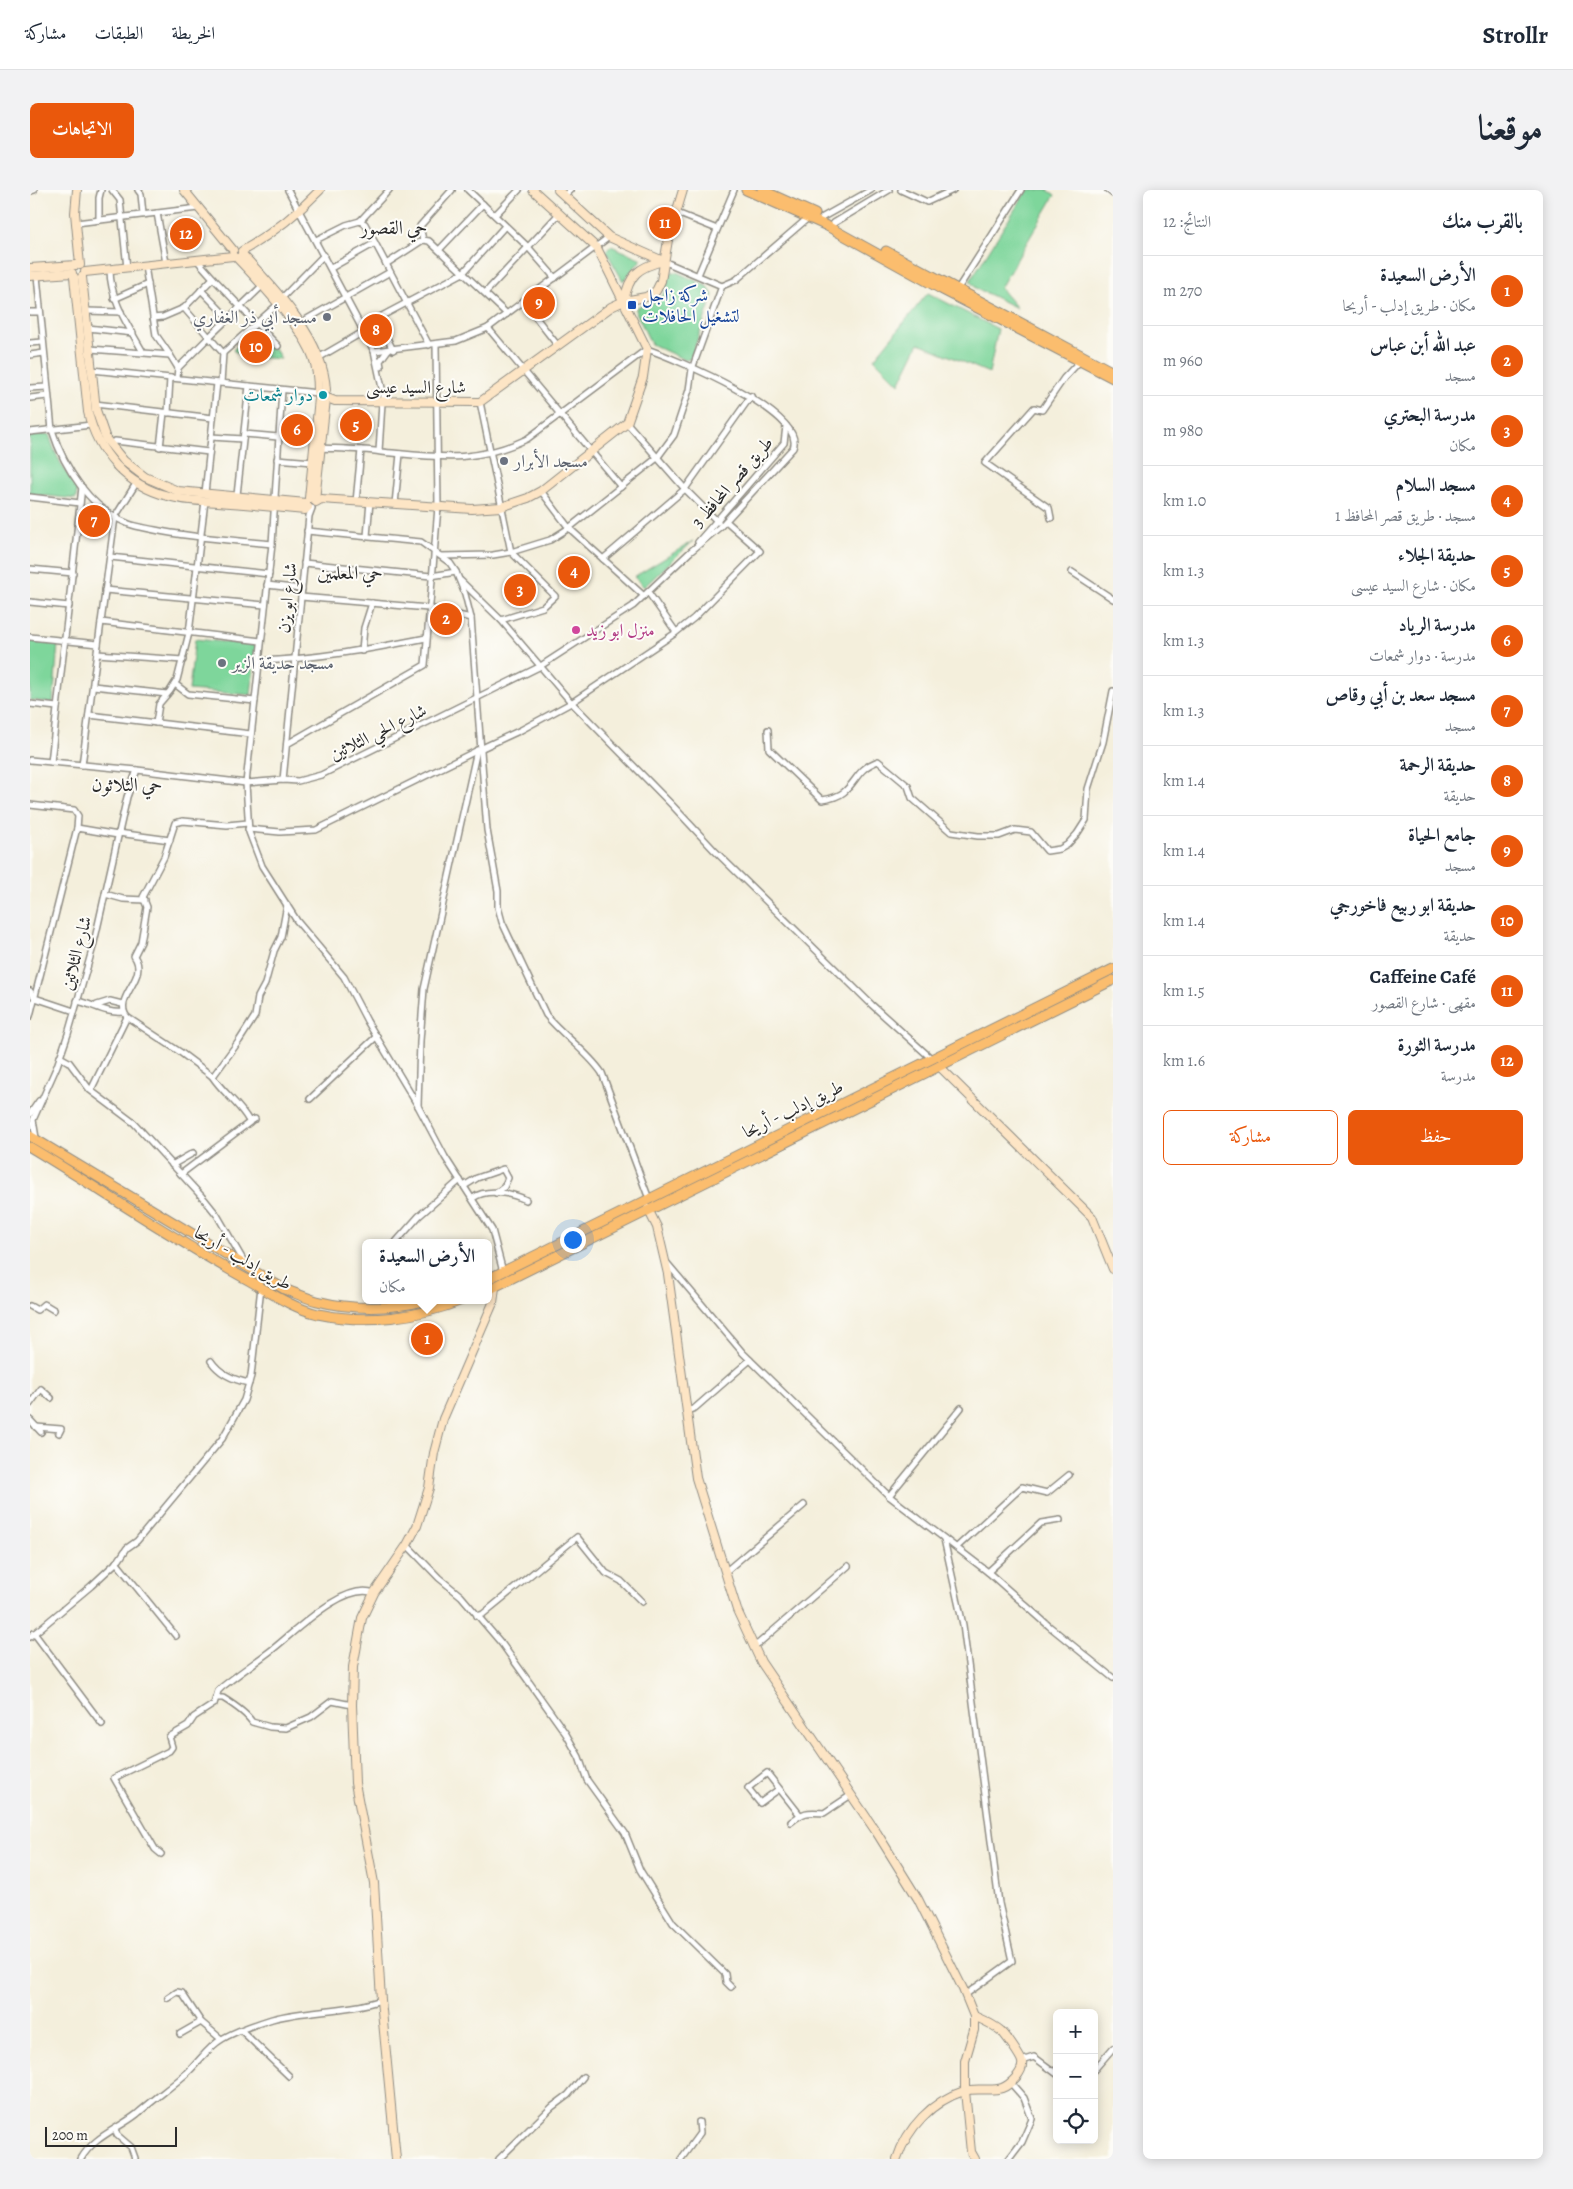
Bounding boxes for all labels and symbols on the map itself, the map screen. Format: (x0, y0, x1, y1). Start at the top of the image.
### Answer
pin: 11 (649, 204, 681, 242)
pin: 12 (170, 215, 202, 253)
district label: حي القصور (359, 215, 428, 243)
place label: شركة زاجل لتشغيل الحافلات (642, 283, 740, 329)
pin: 9 (523, 284, 555, 322)
marker: شركة زاجل لتشغيل الحافلات (626, 299, 638, 311)
place label: مسجد أبي ذر الغفاري (193, 304, 317, 332)
marker: مسجد أبي ذر الغفاري (321, 311, 333, 323)
pin: 8 (360, 311, 392, 349)
pin: 10 (240, 328, 272, 366)
street label: شارع السيد عيسى (366, 375, 466, 402)
place label: دوار شمعات (243, 383, 313, 407)
marker: دوار شمعات (317, 389, 329, 401)
pin: 5 (340, 406, 372, 444)
pin: 6 (281, 411, 313, 449)
street label: طريق قصر المحافظ 3 (686, 431, 778, 533)
place label: مسجد الأبرار (512, 448, 588, 473)
marker: مسجد الأبرار (498, 455, 510, 467)
pin: 7 (78, 502, 110, 540)
pin: 4 (558, 553, 590, 591)
district label: حي المعلمين (317, 560, 383, 588)
street label: شارع ابو يزن (271, 562, 306, 635)
pin: 3 (504, 571, 536, 609)
pin: 2 (430, 600, 462, 638)
place label: منزل ابو زيد (586, 618, 655, 642)
marker: منزل ابو زيد (570, 624, 582, 636)
place label: مسجد حديقة الزير (230, 651, 334, 675)
marker: مسجد حديقة الزير (216, 657, 228, 669)
street label: شارع الحي الثلاثين (325, 698, 433, 770)
district label: حي الثلاثون (92, 772, 162, 800)
street label: شارع الثلاثين (55, 913, 100, 993)
street label: طريق إدلب - أريحا (738, 1073, 847, 1144)
street label: طريق إدلب - أريحا (190, 1219, 297, 1296)
your location (560, 1227, 586, 1253)
pin: 1 (411, 1320, 443, 1358)
scale bar (45, 2124, 178, 2147)

